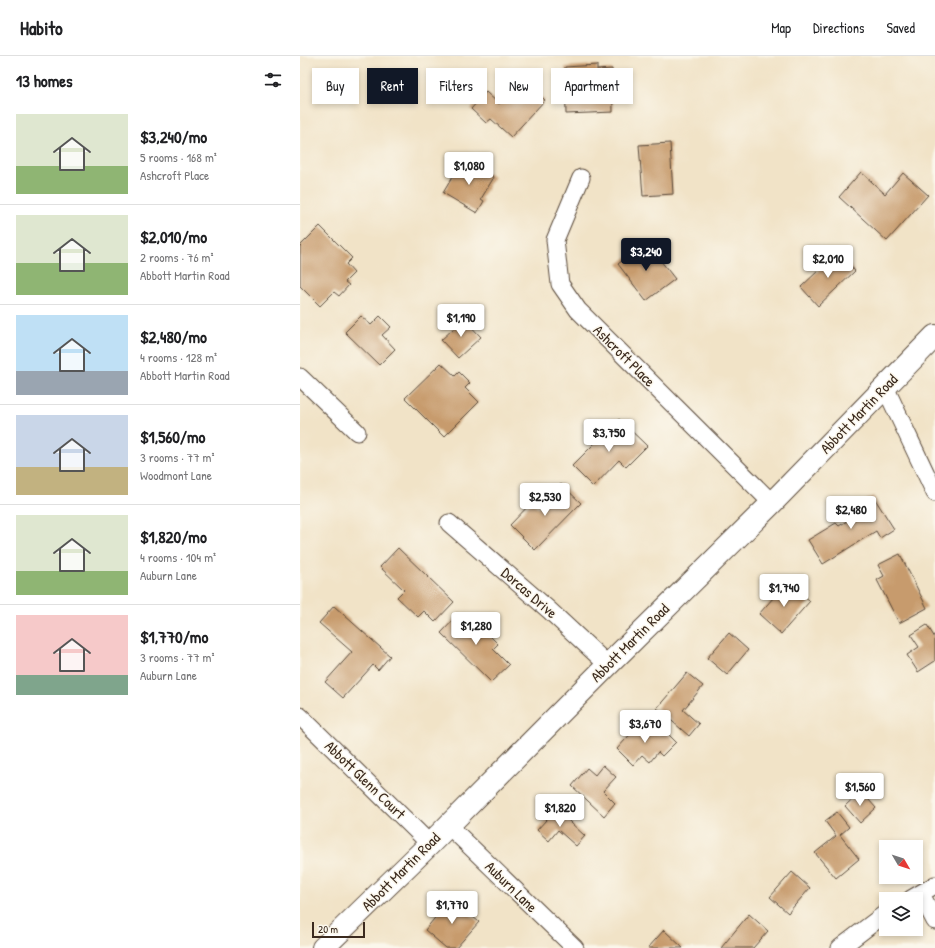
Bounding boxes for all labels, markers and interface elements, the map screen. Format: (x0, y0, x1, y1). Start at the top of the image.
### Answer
text: Habito (20, 15, 63, 41)
text: Map (771, 18, 791, 37)
text: Directions (813, 18, 864, 37)
text: Saved (886, 18, 915, 37)
chip: Buy (312, 68, 359, 104)
chip: Rent (367, 68, 418, 104)
chip: Filters (426, 68, 487, 104)
chip: New (495, 68, 543, 104)
chip: Apartment (551, 68, 633, 104)
text: 13 homes (16, 69, 73, 92)
icon: filters (262, 69, 284, 91)
text: $3,240/mo (140, 125, 207, 148)
icon: home (48, 130, 96, 178)
text: 5 rooms · 168 m² (140, 148, 217, 166)
pin: $1,080 (436, 152, 502, 186)
text: $1,080 (453, 156, 485, 174)
text: Ashcroft Place (140, 166, 209, 184)
text: $2,010/mo (140, 225, 207, 248)
icon: home (48, 231, 96, 279)
pin: $3,240 (613, 238, 679, 272)
text: $3,240 (630, 242, 662, 260)
pin: $2,010 (795, 245, 861, 279)
text: 2 rooms · 76 m² (140, 248, 213, 266)
text: $2,010 (812, 249, 844, 267)
text: Abbott Martin Road (140, 266, 230, 284)
pin: $1,190 (428, 304, 494, 338)
text: $1,190 (446, 308, 476, 326)
street label: Ashcroft Place (589, 320, 660, 391)
text: $2,480/mo (140, 325, 207, 348)
icon: home (48, 331, 96, 379)
text: 4 rooms · 128 m² (140, 348, 217, 366)
text: Abbott Martin Road (140, 366, 230, 384)
street label: Abbott Martin Road (815, 369, 902, 458)
pin: $3,750 (576, 419, 642, 453)
text: $3,750 (593, 423, 625, 441)
text: $1,560/mo (140, 425, 205, 448)
icon: home (48, 431, 96, 479)
text: 3 rooms · 77 m² (140, 448, 214, 466)
text: Woodmont Lane (140, 466, 212, 484)
pin: $2,530 (512, 483, 578, 517)
text: $2,530 (529, 487, 561, 505)
pin: $2,480 (818, 496, 884, 530)
text: $2,480 (835, 500, 867, 518)
text: $1,820/mo (140, 525, 207, 548)
icon: home (48, 531, 96, 579)
text: 4 rooms · 104 m² (140, 548, 216, 566)
street label: Dorcas Drive (497, 562, 562, 623)
text: Auburn Lane (140, 566, 197, 584)
pin: $1,740 (751, 574, 817, 608)
text: $1,740 (768, 578, 800, 596)
street label: Abbott Martin Road (586, 599, 674, 687)
pin: $1,280 (443, 612, 509, 646)
text: $1,280 (460, 616, 492, 634)
text: $1,770/mo (140, 625, 208, 648)
icon: home (48, 631, 96, 679)
text: 3 rooms · 77 m² (140, 648, 214, 666)
text: Auburn Lane (140, 666, 197, 684)
pin: $3,670 (612, 710, 678, 744)
text: $3,670 (629, 714, 661, 732)
street label: Abbott Glenn Court (320, 736, 411, 824)
pin: $1,560 (827, 773, 893, 807)
text: $1,560 (845, 777, 875, 795)
pin: $1,820 (527, 794, 593, 828)
text: $1,820 (544, 798, 576, 816)
street label: Abbott Martin Road (357, 828, 445, 916)
north arrow (879, 840, 923, 884)
map controls (879, 840, 923, 936)
street label: Auburn Lane (480, 856, 542, 917)
pin: $1,770 (419, 891, 485, 925)
button: layers (879, 892, 923, 936)
text: $1,770 (436, 895, 468, 913)
scale bar (312, 920, 365, 939)
text: 20 m (318, 922, 338, 936)

